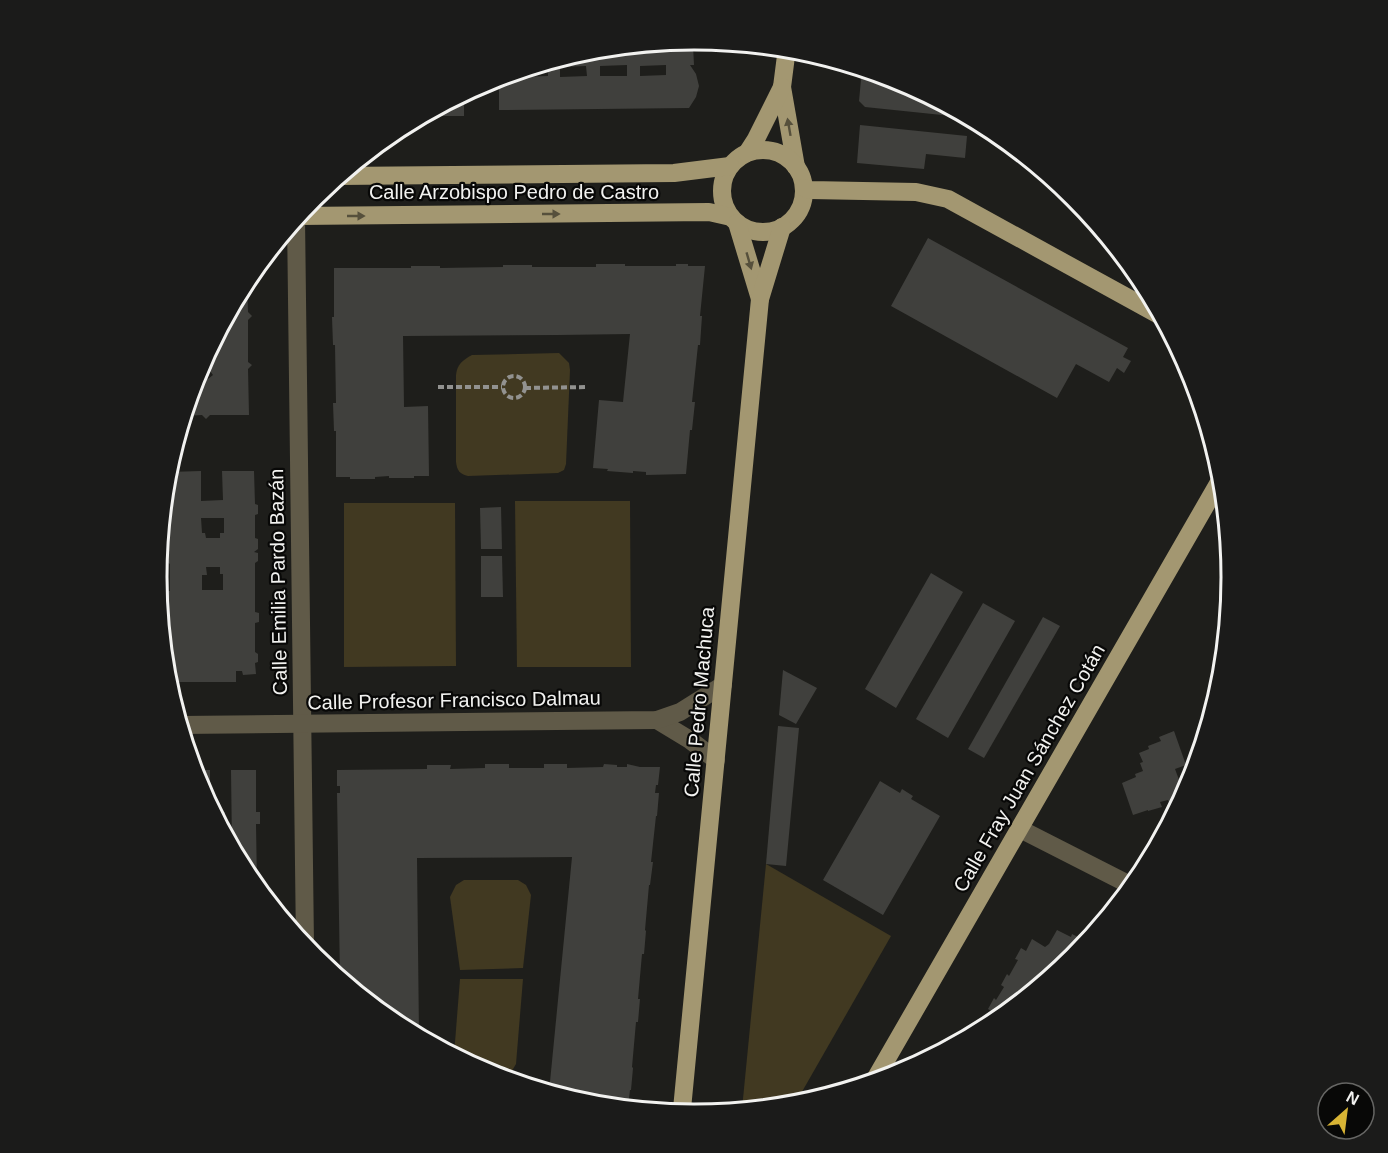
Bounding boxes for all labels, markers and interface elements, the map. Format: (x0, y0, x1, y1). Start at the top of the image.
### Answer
one-way arrow (784, 117, 793, 136)
street label: Calle Arzobispo Pedro de Castro (369, 181, 659, 203)
one-way arrow (542, 209, 561, 219)
one-way arrow (347, 211, 366, 221)
one-way arrow (744, 252, 754, 270)
street label: Calle Emilia Pardo Bazán (265, 468, 291, 696)
street label: Calle Pedro Machuca (680, 605, 718, 798)
street label: Calle Fray Juan Sánchez Cotán (949, 640, 1109, 896)
street label: Calle Profesor Francisco Dalmau (307, 686, 601, 714)
north arrow (1316, 1081, 1376, 1141)
text: N (1344, 1088, 1362, 1108)

